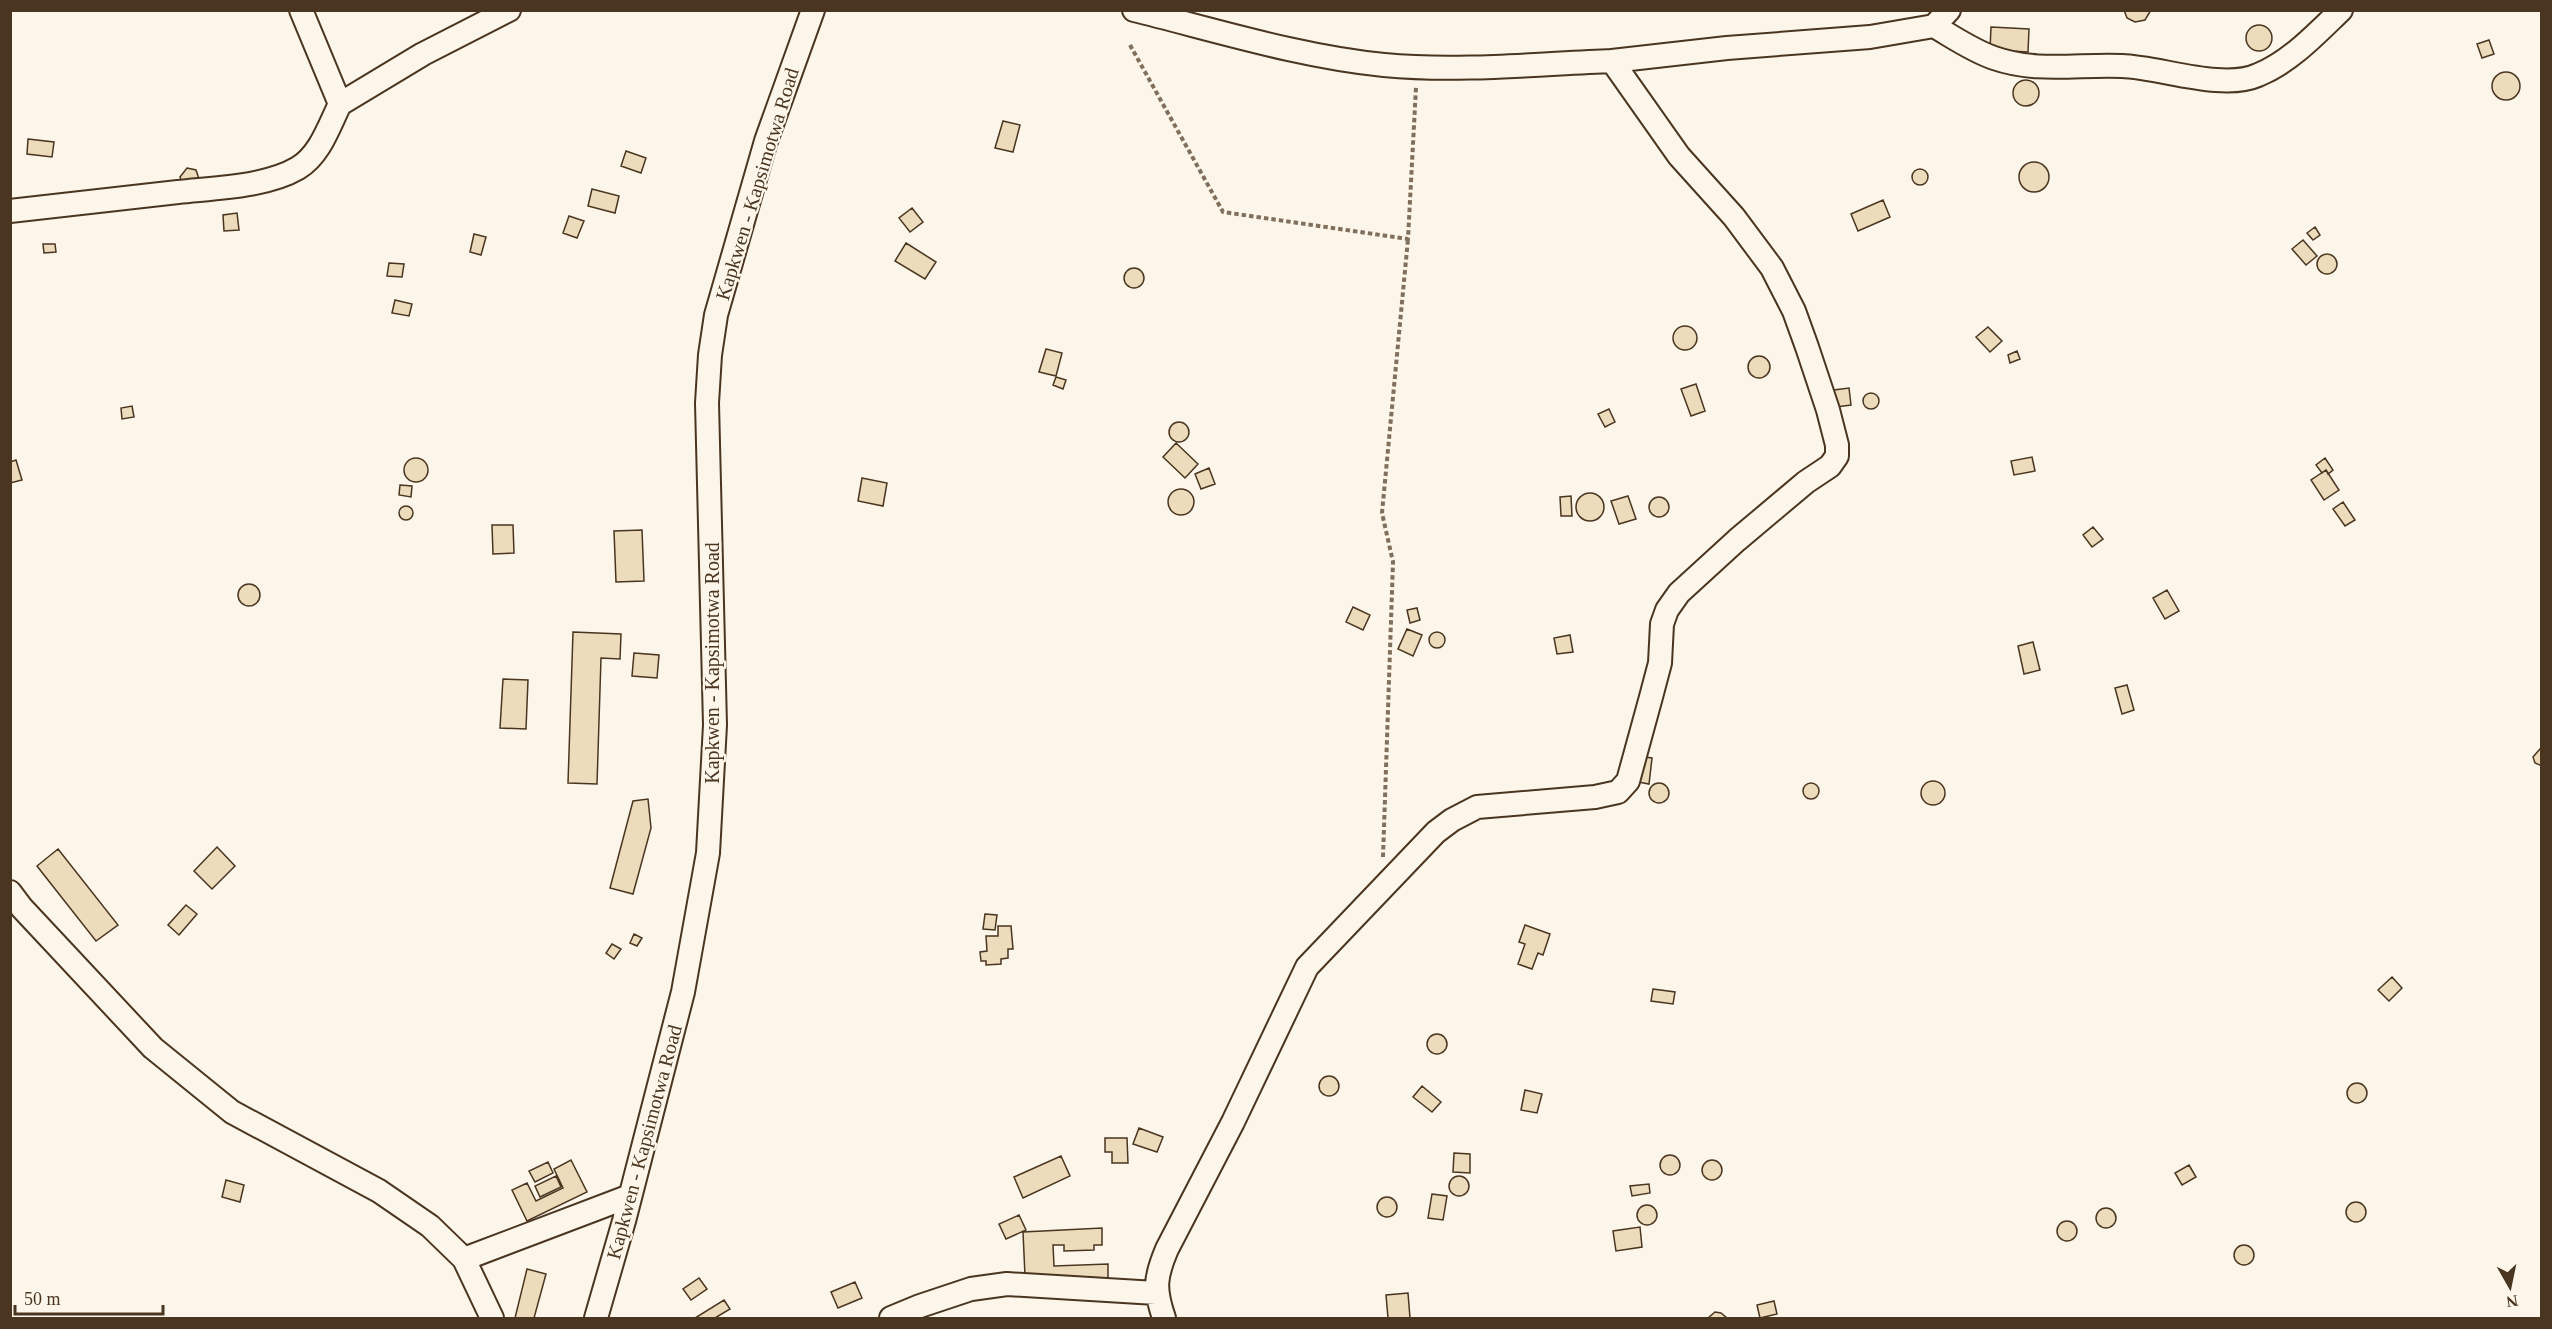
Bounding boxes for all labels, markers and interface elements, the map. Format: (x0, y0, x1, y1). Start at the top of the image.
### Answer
street label: Kapkwen - Kapsimotwa Road (711, 65, 804, 303)
street label: Kapkwen - Kapsimotwa Road (701, 542, 724, 784)
street label: Kapkwen - Kapsimotwa Road (602, 1022, 687, 1262)
north arrow (2480, 1257, 2540, 1317)
scale bar (15, 1278, 164, 1316)
text: 50 m (24, 1289, 61, 1309)
text: N (2505, 1292, 2519, 1311)

